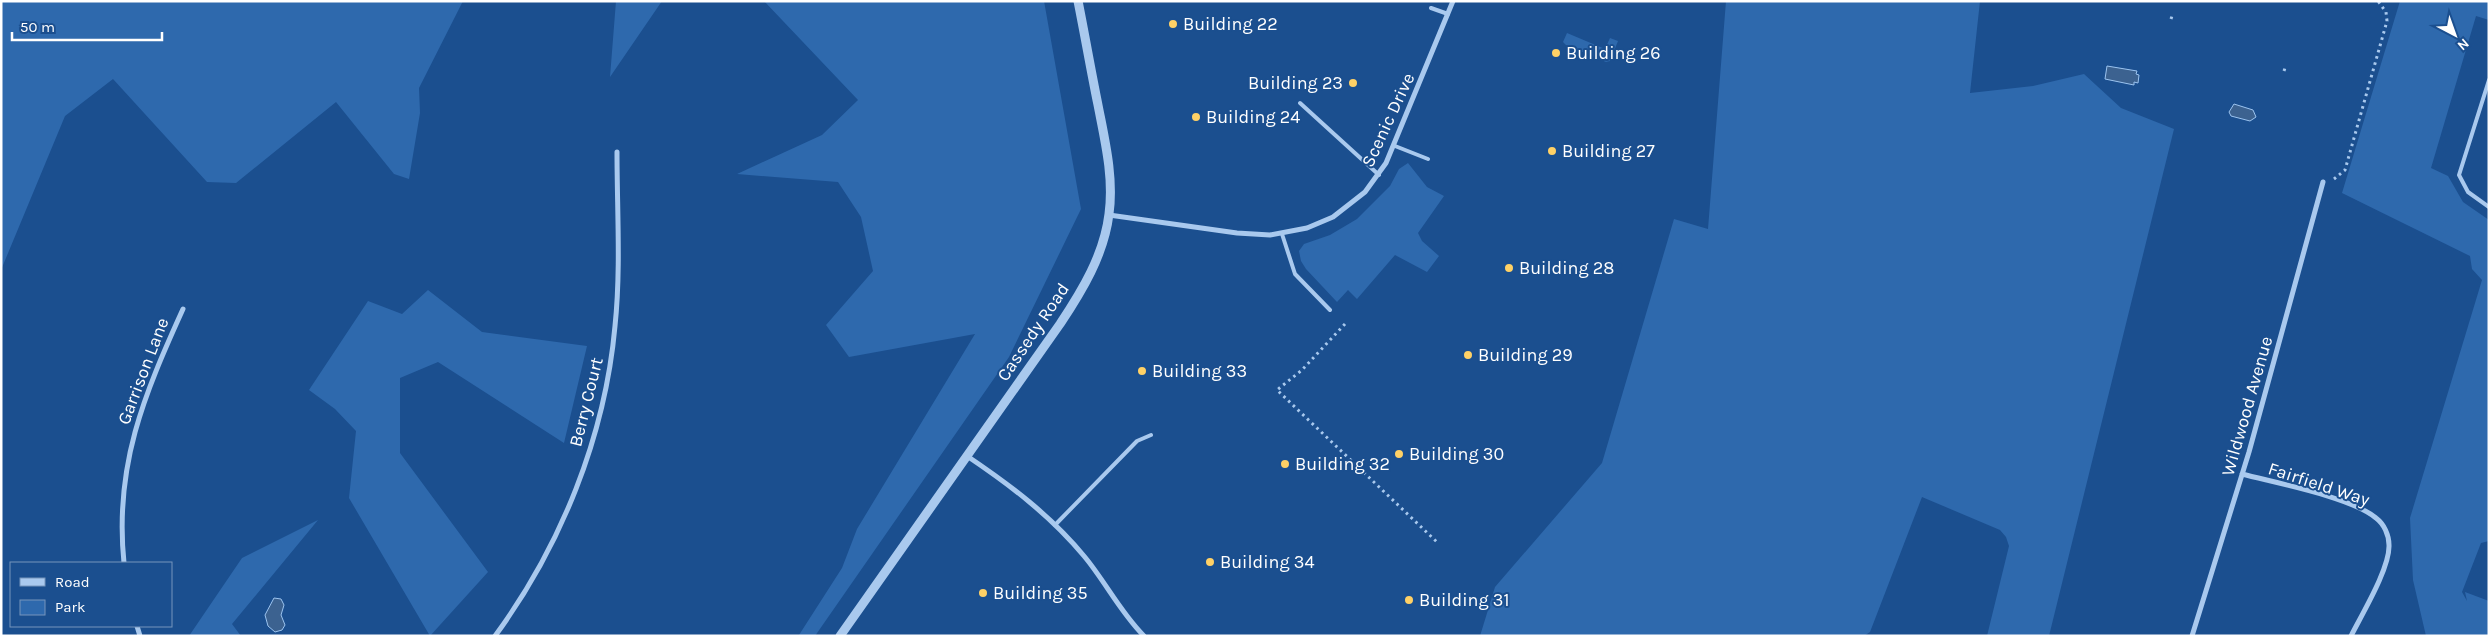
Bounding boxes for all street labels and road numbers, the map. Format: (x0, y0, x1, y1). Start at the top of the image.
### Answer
street label: Scenic Drive (1357, 69, 1419, 171)
street label: Cassedy Road (992, 279, 1074, 385)
street label: Garrison Lane (113, 314, 173, 428)
street label: Wildwood Avenue (2217, 334, 2277, 478)
street label: Berry Court (564, 355, 608, 449)
street label: Fairfield Way (2265, 457, 2373, 511)

